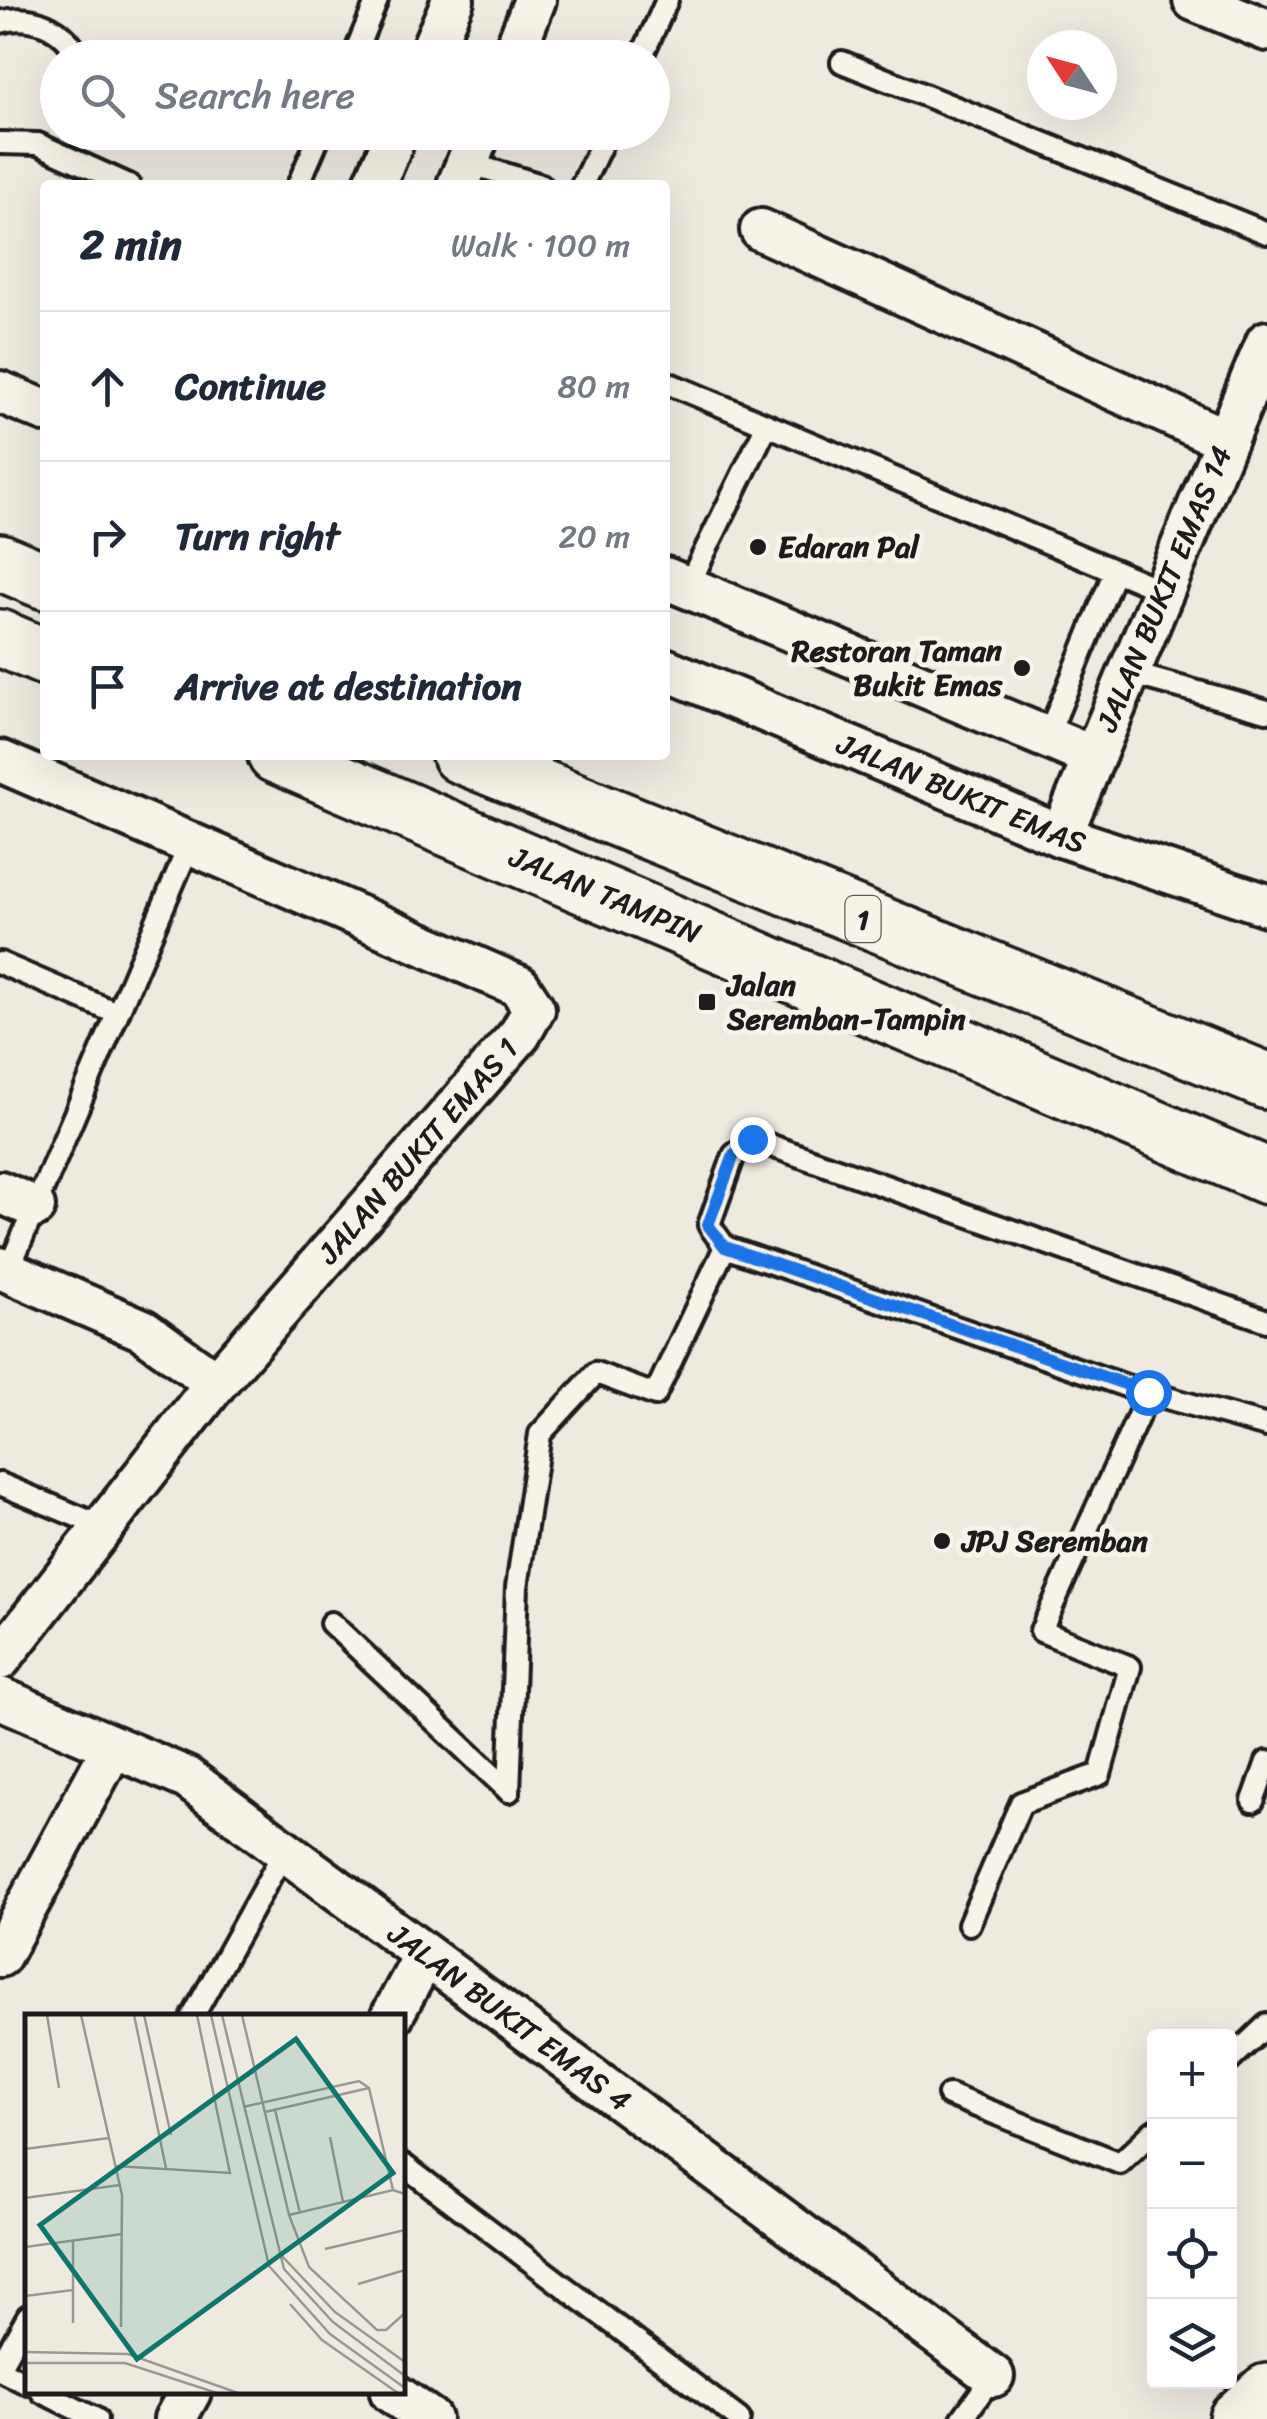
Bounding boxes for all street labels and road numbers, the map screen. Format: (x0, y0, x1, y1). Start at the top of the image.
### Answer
street label: JALAN BUKIT EMAS 14 (1080, 437, 1248, 741)
street label: JALAN BUKIT EMAS (828, 717, 1094, 870)
street label: JALAN TAMPIN (500, 830, 710, 960)
road number: 1 (846, 896, 880, 942)
street label: JALAN BUKIT EMAS 1 (303, 1025, 532, 1278)
street label: JALAN BUKIT EMAS 4 (375, 1908, 643, 2126)

